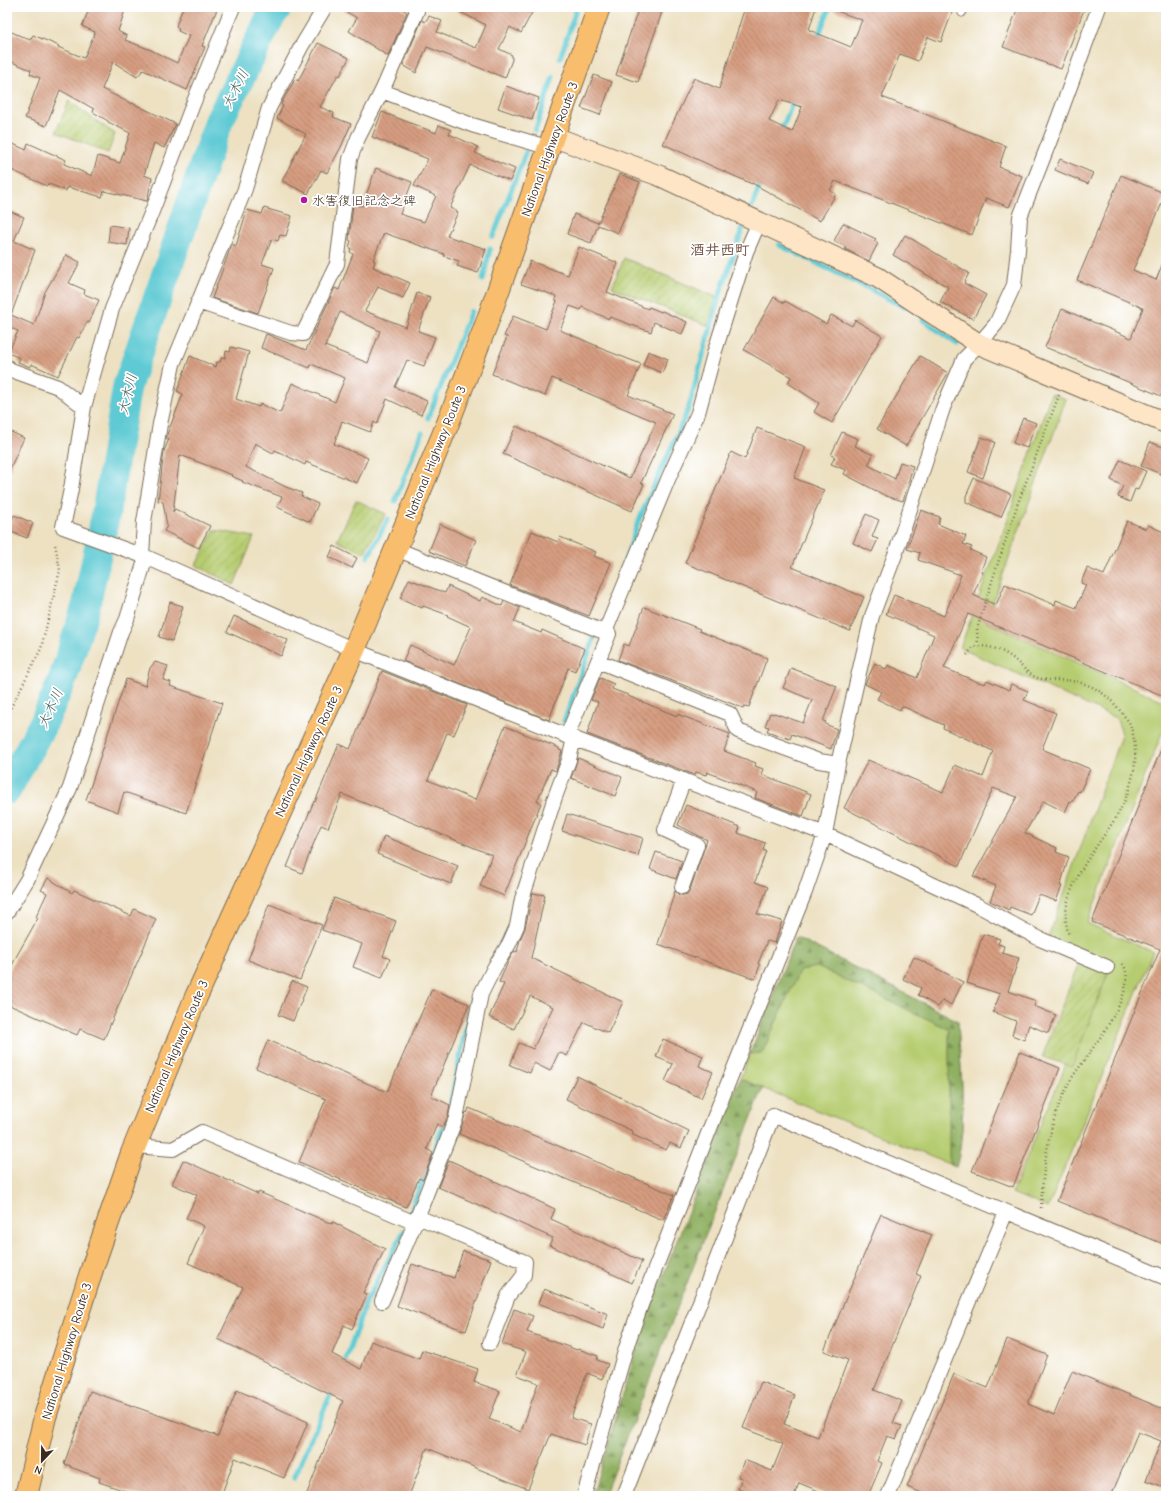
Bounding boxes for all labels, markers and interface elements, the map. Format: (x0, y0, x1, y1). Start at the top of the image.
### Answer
water label: 大木川 (218, 67, 253, 112)
street label: National Highway Route 3 (518, 80, 581, 219)
place label: 水害復旧記念之碑 (312, 193, 416, 208)
marker: 水害復旧記念之碑 (299, 195, 309, 205)
district label: 酒井西町 (690, 241, 750, 259)
water label: 大木川 (114, 372, 141, 417)
street label: National Highway Route 3 (402, 383, 469, 521)
street label: National Highway Route 3 (272, 684, 345, 819)
water label: 大木川 (34, 686, 67, 731)
street label: National Highway Route 3 (142, 978, 211, 1115)
street label: National Highway Route 3 (38, 1281, 94, 1421)
north arrow (22, 1441, 62, 1481)
text: N (33, 1462, 44, 1477)

